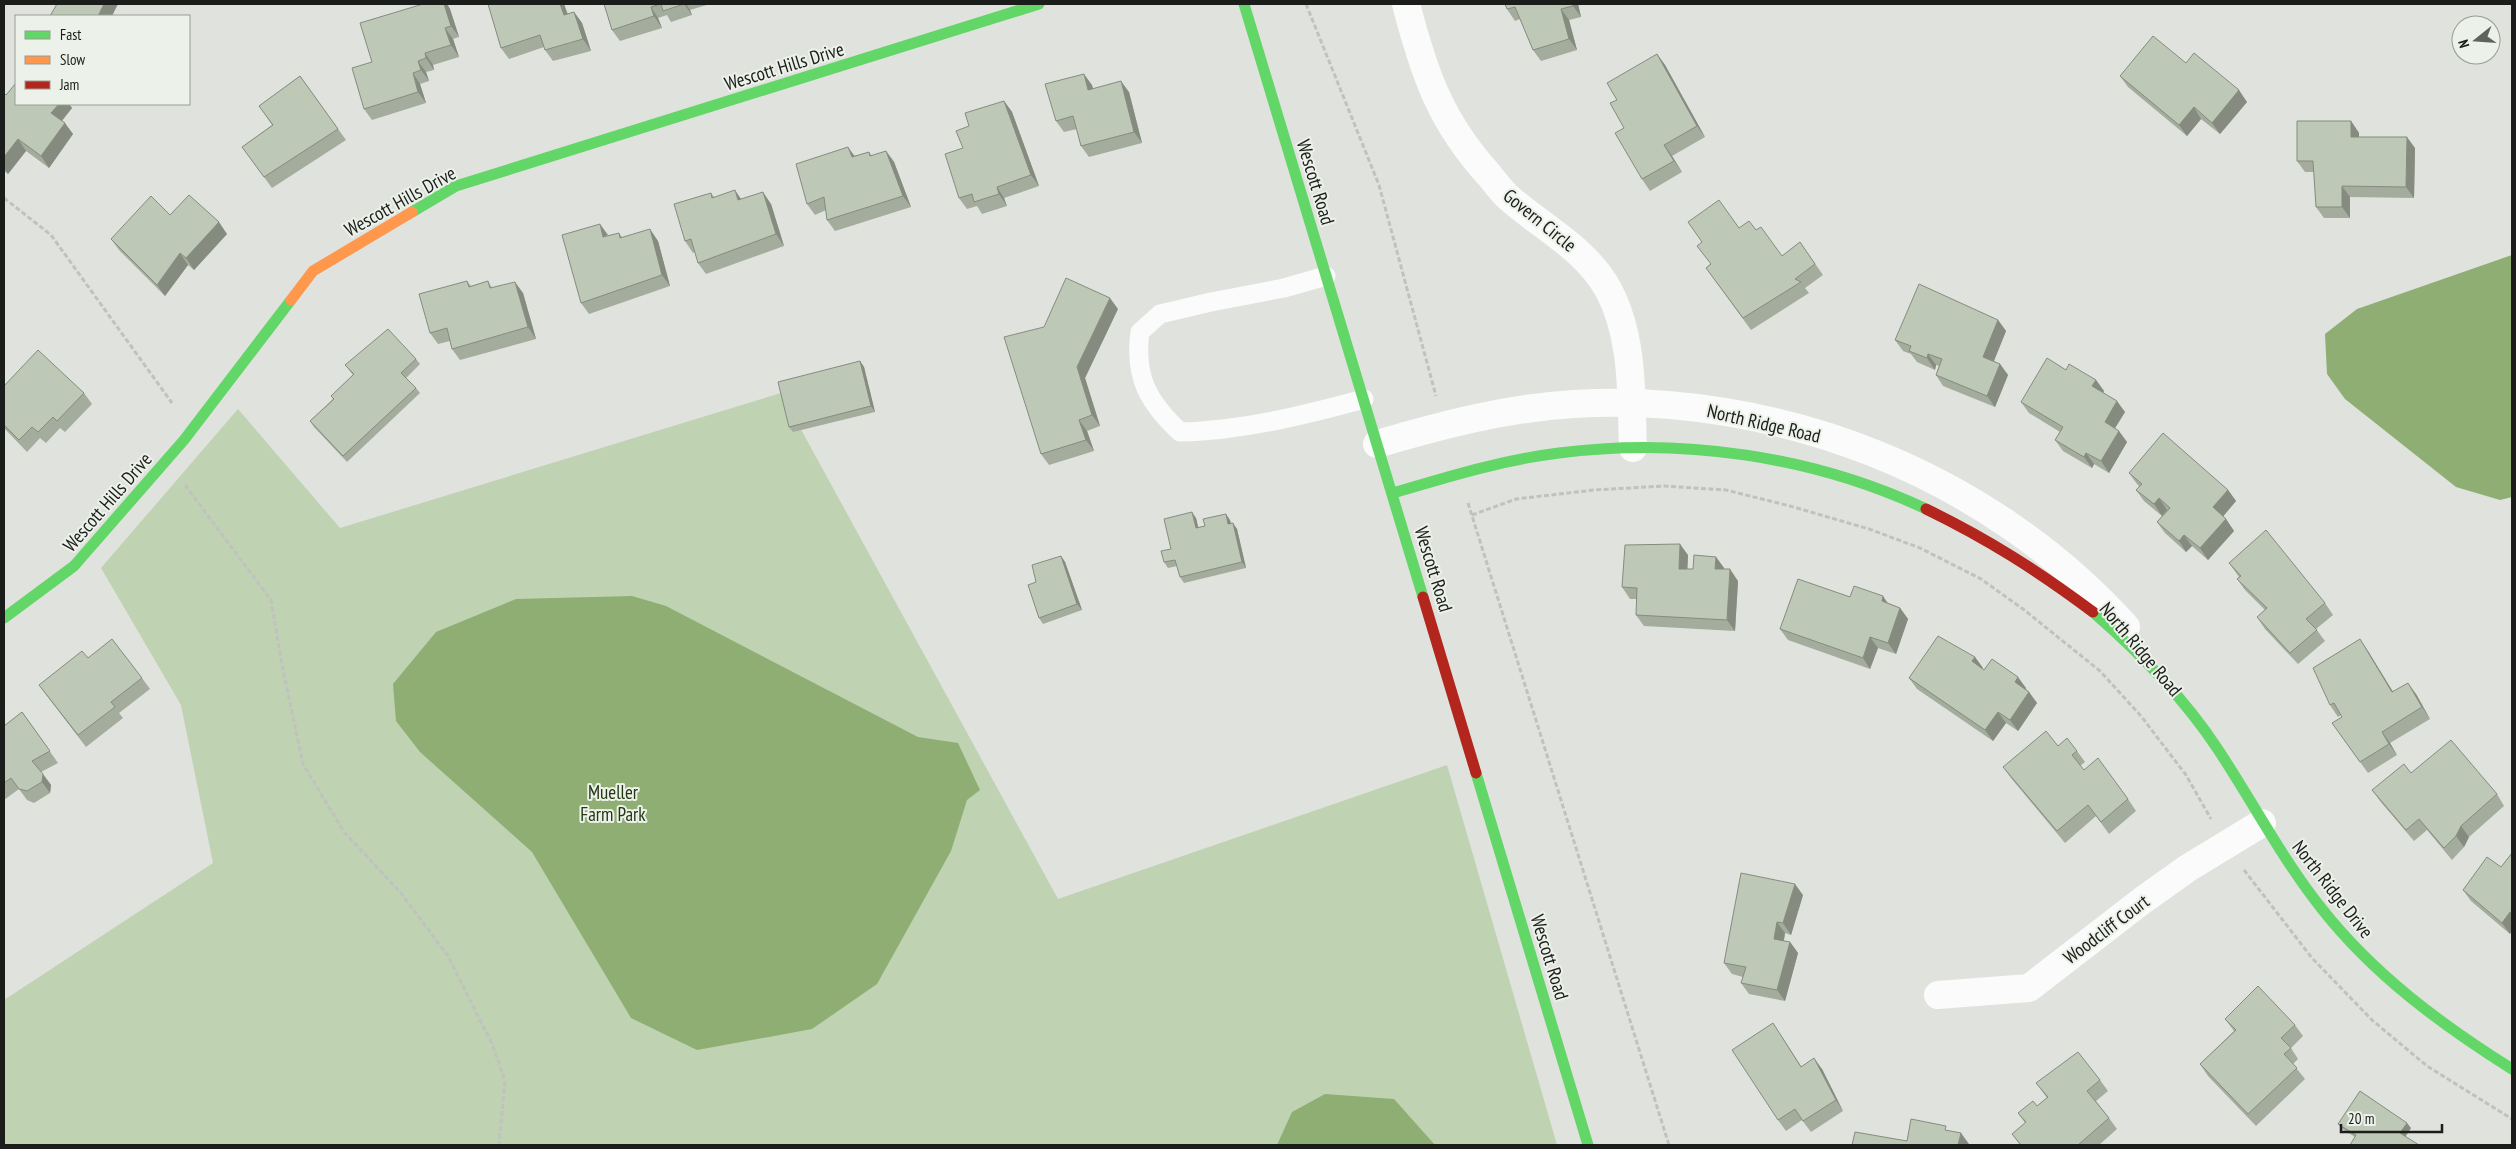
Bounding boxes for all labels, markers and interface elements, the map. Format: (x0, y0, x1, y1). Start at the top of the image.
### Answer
legend (15, 15, 190, 105)
north arrow (2451, 15, 2501, 65)
text: Fast (60, 25, 81, 44)
street label: Wescott Hills Drive (721, 36, 847, 96)
text: N (2454, 38, 2473, 50)
text: Slow (60, 50, 85, 69)
text: Jam (59, 75, 79, 94)
street label: Wescott Road (1292, 136, 1340, 228)
street label: Wescott Hills Drive (340, 160, 460, 241)
street label: Govern Circle (1499, 183, 1582, 257)
street label: North Ridge Road (1705, 398, 1823, 448)
street label: Wescott Hills Drive (57, 447, 157, 557)
street label: Wescott Road (1410, 523, 1458, 615)
street label: North Ridge Road (2095, 597, 2187, 701)
park label: Mueller Farm Park (580, 780, 646, 826)
street label: North Ridge Drive (2287, 835, 2379, 943)
street label: Woodcliff Court (2058, 888, 2154, 969)
street label: Wescott Road (1526, 911, 1574, 1003)
scale bar (2341, 1102, 2442, 1134)
text: 20 m (2348, 1109, 2374, 1128)

